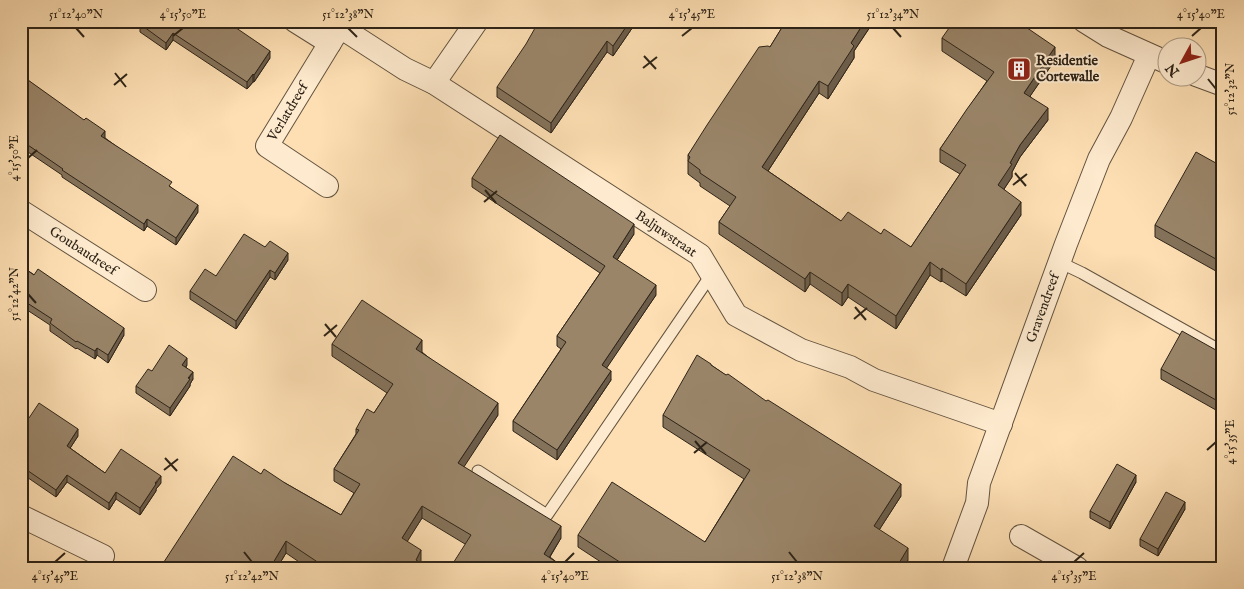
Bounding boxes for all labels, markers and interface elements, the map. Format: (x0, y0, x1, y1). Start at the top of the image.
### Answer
text: 51°12'40"N (49, 7, 104, 22)
text: 4°15'50"E (160, 7, 206, 22)
text: 51°12'38"N (322, 7, 374, 22)
text: 4°15'45"E (669, 7, 715, 22)
text: 51°12'34"N (867, 7, 920, 22)
text: 4°15'40"E (1177, 7, 1225, 22)
north arrow (1156, 38, 1206, 88)
place label: Residentie Cortewalle (1036, 52, 1100, 86)
building icon: Residentie Cortewalle (1006, 56, 1032, 82)
text: N (1162, 59, 1184, 81)
text: 51°12'32"N (1223, 62, 1238, 115)
street label: Verlatdreef (263, 77, 314, 145)
text: 4°15'50"E (7, 135, 22, 181)
street label: Baljuwstraat (632, 207, 700, 261)
street label: Goubaudreef (46, 222, 123, 281)
text: 51°12'42"N (7, 266, 22, 321)
street label: Gravendreef (1022, 268, 1065, 345)
text: 4°15'35"E (1223, 420, 1238, 464)
text: 4°15'45"E (32, 569, 78, 584)
text: 51°12'42"N (225, 569, 280, 584)
text: 4°15'40"E (541, 569, 589, 584)
text: 51°12'38"N (771, 569, 823, 584)
text: 4°15'35"E (1052, 569, 1096, 584)

